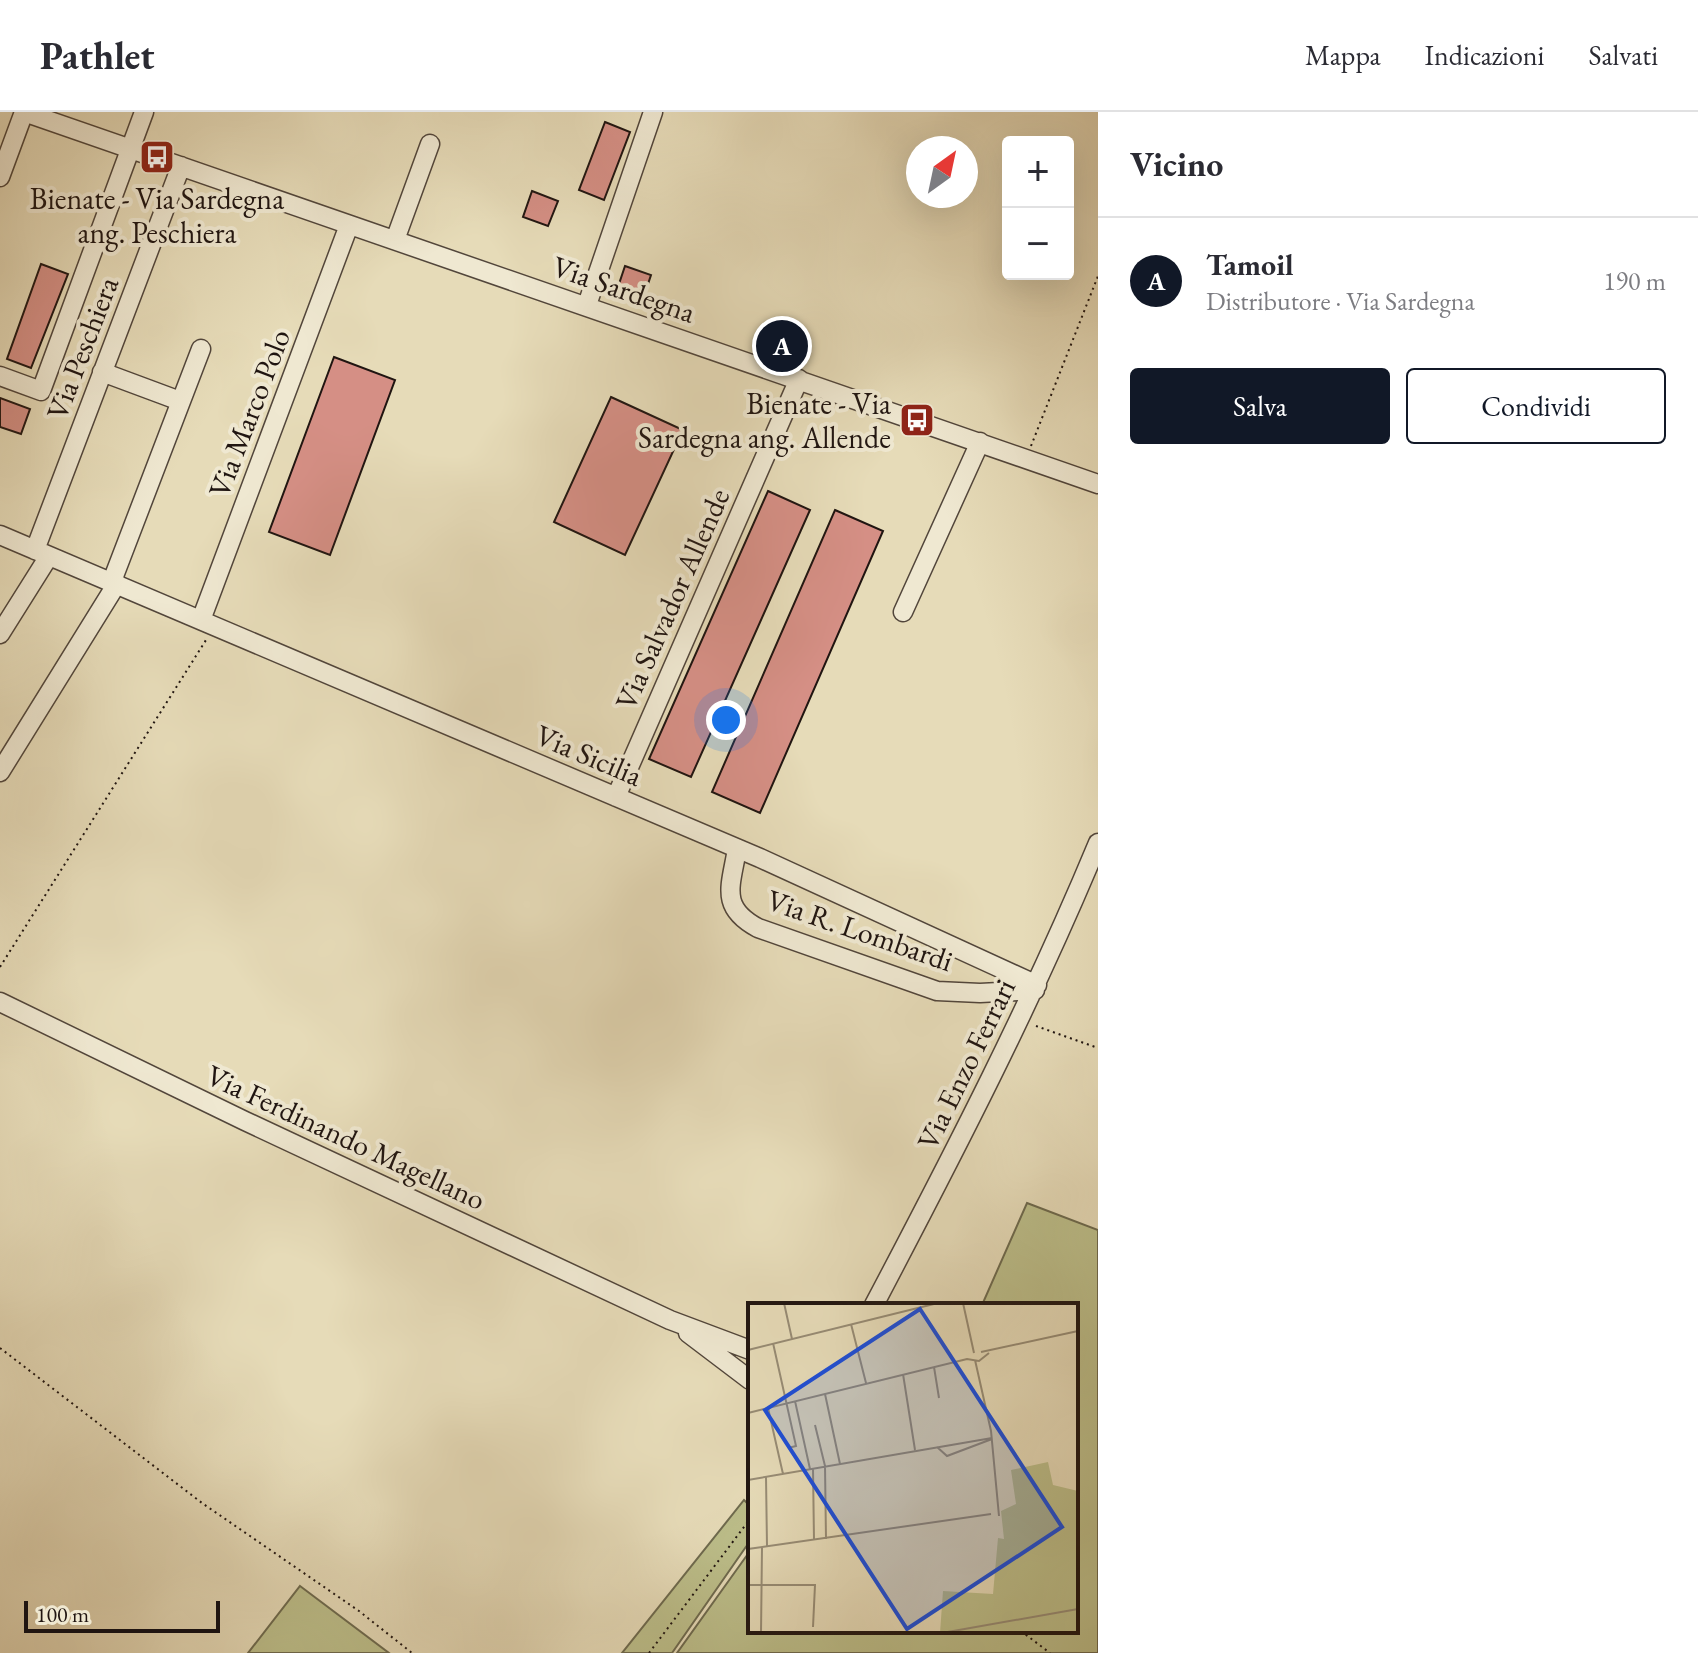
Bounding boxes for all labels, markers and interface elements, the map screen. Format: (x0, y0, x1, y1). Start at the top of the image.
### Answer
text: Pathlet (40, 31, 155, 80)
text: Mappa (1305, 37, 1381, 73)
text: Indicazioni (1425, 37, 1544, 73)
text: Salvati (1588, 37, 1658, 73)
north arrow (906, 136, 978, 208)
map controls (1002, 136, 1074, 280)
button: + (1002, 136, 1074, 208)
bus stop icon: Bienate - Via Sardegna ang. Peschiera (138, 138, 176, 176)
text: Vicino (1130, 142, 1223, 186)
place label: Bienate - Via Sardegna ang. Peschiera (30, 179, 284, 252)
button: − (1002, 208, 1074, 280)
text: Tamoil (1206, 245, 1294, 284)
street label: Via Sardegna (547, 246, 701, 332)
text: A (1147, 264, 1165, 298)
text: 190 m (1603, 264, 1666, 298)
street label: Via Peschiera (37, 271, 127, 425)
text: Distributore · Via Sardegna (1206, 284, 1475, 318)
pin: A (756, 316, 808, 376)
street label: Via Marco Polo (199, 323, 299, 503)
button: Salva (1130, 368, 1390, 444)
button: Condividi (1406, 368, 1666, 444)
place label: Bienate - Via Sardegna ang. Allende (638, 384, 891, 457)
bus stop icon: Bienate - Via Sardegna ang. Allende (898, 401, 936, 439)
street label: Via Salvador Allende (606, 482, 738, 716)
your location (706, 700, 746, 740)
street label: Via Sicilia (530, 715, 648, 795)
street label: Via R. Lombardi (762, 880, 958, 980)
street label: Via Enzo Ferrari (908, 972, 1024, 1156)
street label: Via Ferdinando Magellano (200, 1055, 492, 1219)
inset map (748, 1303, 1078, 1633)
scale bar (24, 1597, 220, 1633)
text: 100 m (36, 1600, 89, 1629)

